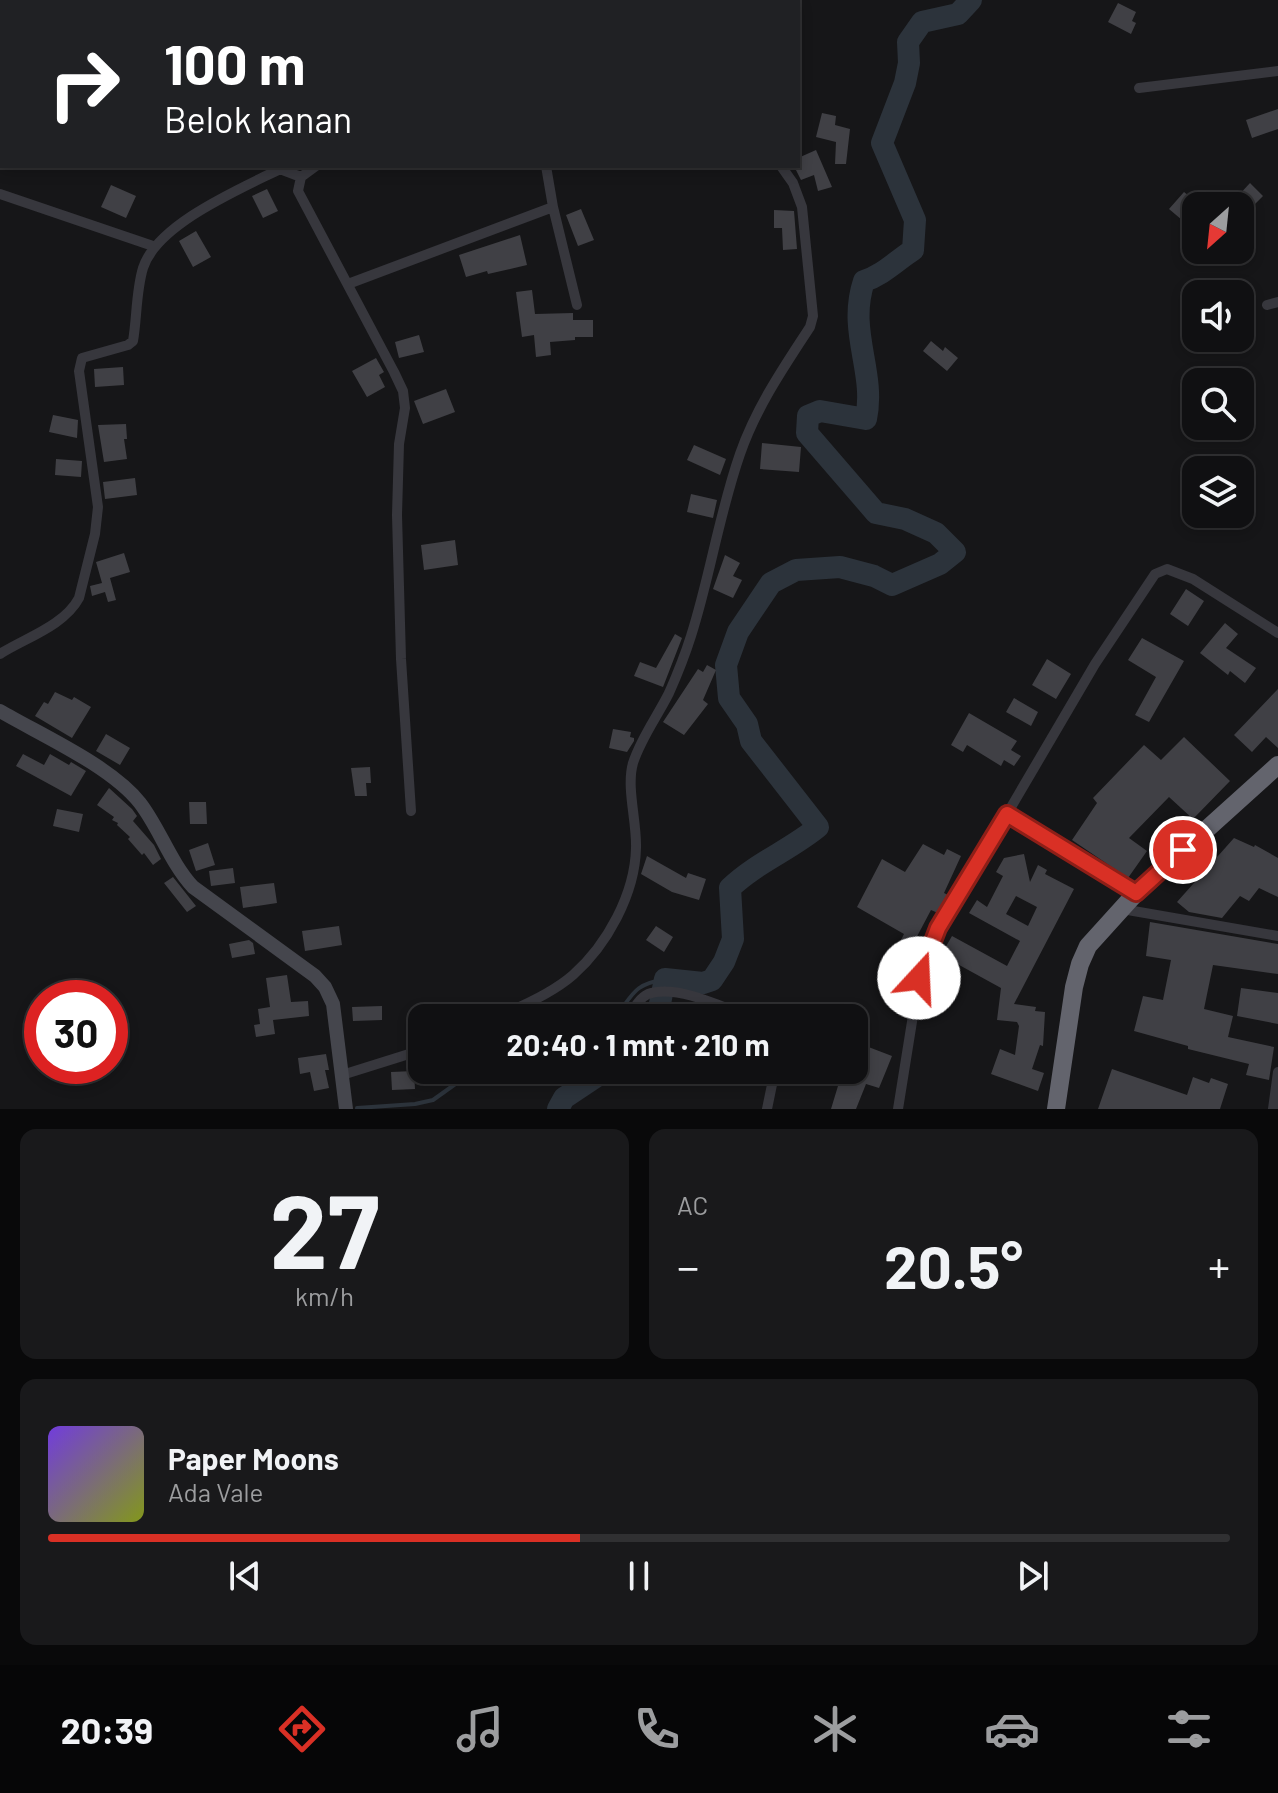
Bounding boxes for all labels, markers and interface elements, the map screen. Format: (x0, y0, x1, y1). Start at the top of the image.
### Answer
text: 100 m (164, 29, 306, 96)
icon: right (32, 32, 136, 136)
text: Belok kanan (164, 97, 352, 140)
north arrow (1182, 192, 1254, 264)
map controls (1182, 192, 1254, 528)
button: sound (1182, 280, 1254, 352)
button: search (1182, 368, 1254, 440)
button: layers (1182, 456, 1254, 528)
pin (1149, 816, 1217, 884)
icon: arrive (1161, 828, 1205, 872)
position arrow (877, 936, 961, 1020)
speed limit sign: 30 (24, 980, 128, 1084)
text: 20:40 · 1 mnt · 210 m (506, 1026, 770, 1062)
text: 27 (270, 1165, 379, 1290)
text: AC (677, 1189, 708, 1220)
text: 20.5° (884, 1229, 1023, 1301)
text: − (677, 1239, 699, 1292)
text: + (1208, 1239, 1230, 1292)
text: km/h (295, 1280, 354, 1311)
text: Paper Moons (168, 1440, 339, 1476)
text: Ada Vale (168, 1476, 263, 1507)
icon: previous (223, 1554, 267, 1598)
icon: pause (617, 1554, 661, 1598)
icon: next (1011, 1554, 1055, 1598)
icon: directions (274, 1701, 330, 1757)
icon: music (452, 1701, 508, 1757)
icon: phone (629, 1701, 685, 1757)
icon: climate (807, 1701, 863, 1757)
icon: car (984, 1701, 1040, 1757)
icon: filters (1161, 1701, 1217, 1757)
text: 20:39 (61, 1708, 153, 1751)

